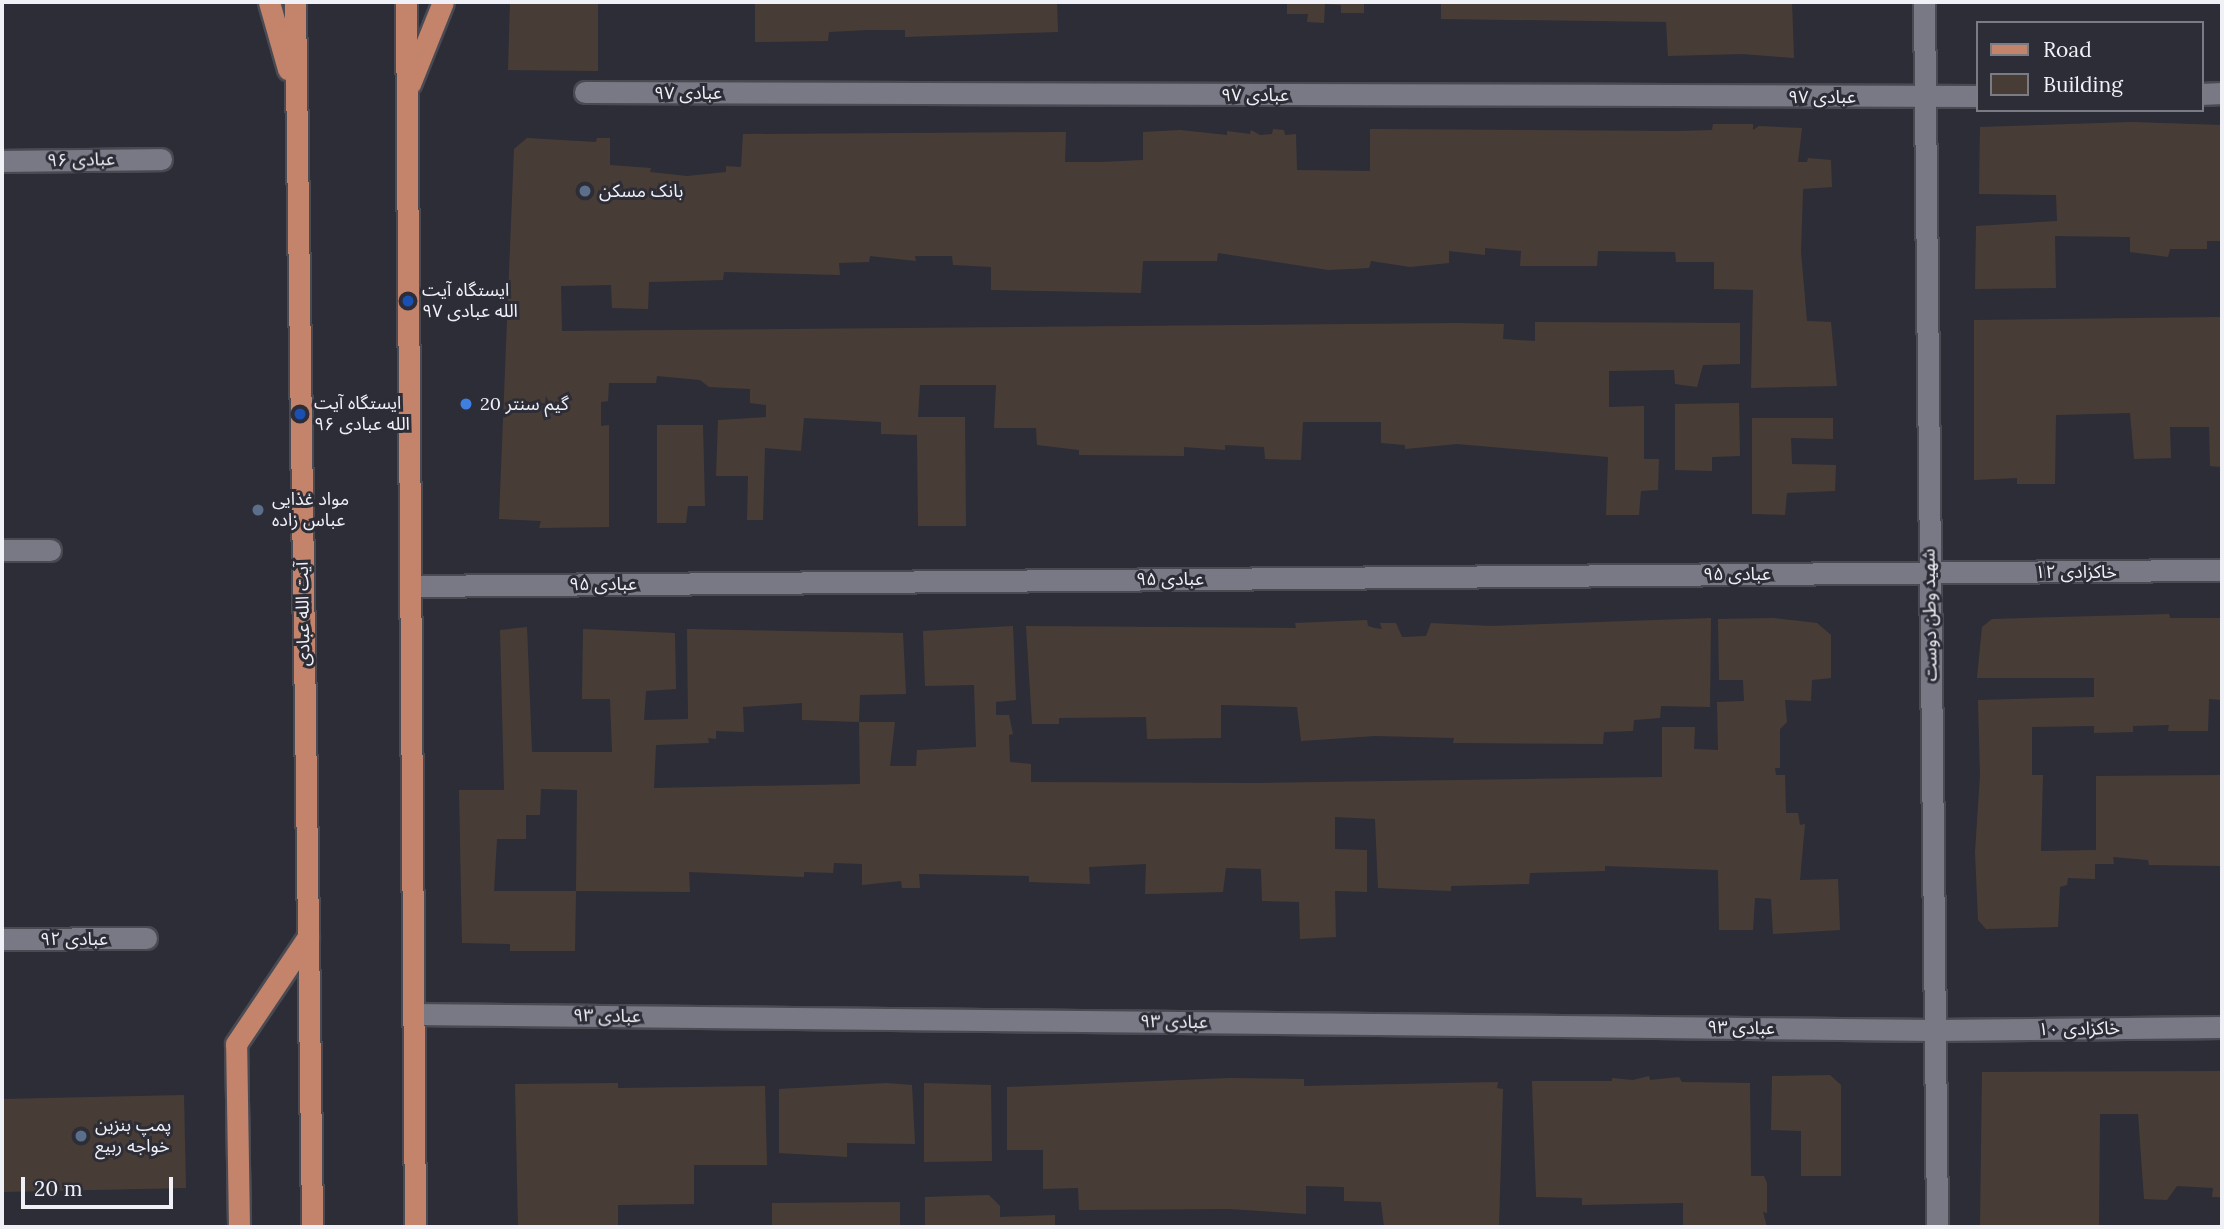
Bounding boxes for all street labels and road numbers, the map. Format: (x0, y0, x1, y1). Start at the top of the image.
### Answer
street label: عبادی ۹۷ (654, 82, 722, 104)
street label: عبادی ۹۷ (1221, 84, 1289, 106)
street label: عبادی ۹۷ (1788, 86, 1856, 108)
street label: عبادی ۹۶ (47, 149, 115, 171)
street label: شهید وطن دوست (1918, 548, 1942, 682)
street label: خاکزادی ۱۲ (2035, 561, 2117, 583)
street label: آیت الله عبادی (291, 562, 315, 666)
street label: عبادی ۹۵ (1703, 563, 1771, 585)
street label: عبادی ۹۵ (1136, 568, 1204, 590)
street label: عبادی ۹۵ (569, 573, 637, 595)
street label: عبادی ۹۲ (40, 928, 108, 950)
street label: عبادی ۹۳ (573, 1005, 641, 1027)
street label: عبادی ۹۳ (1140, 1011, 1208, 1033)
street label: عبادی ۹۳ (1707, 1017, 1775, 1039)
street label: خاکزادی ۱۰ (2038, 1017, 2120, 1041)

